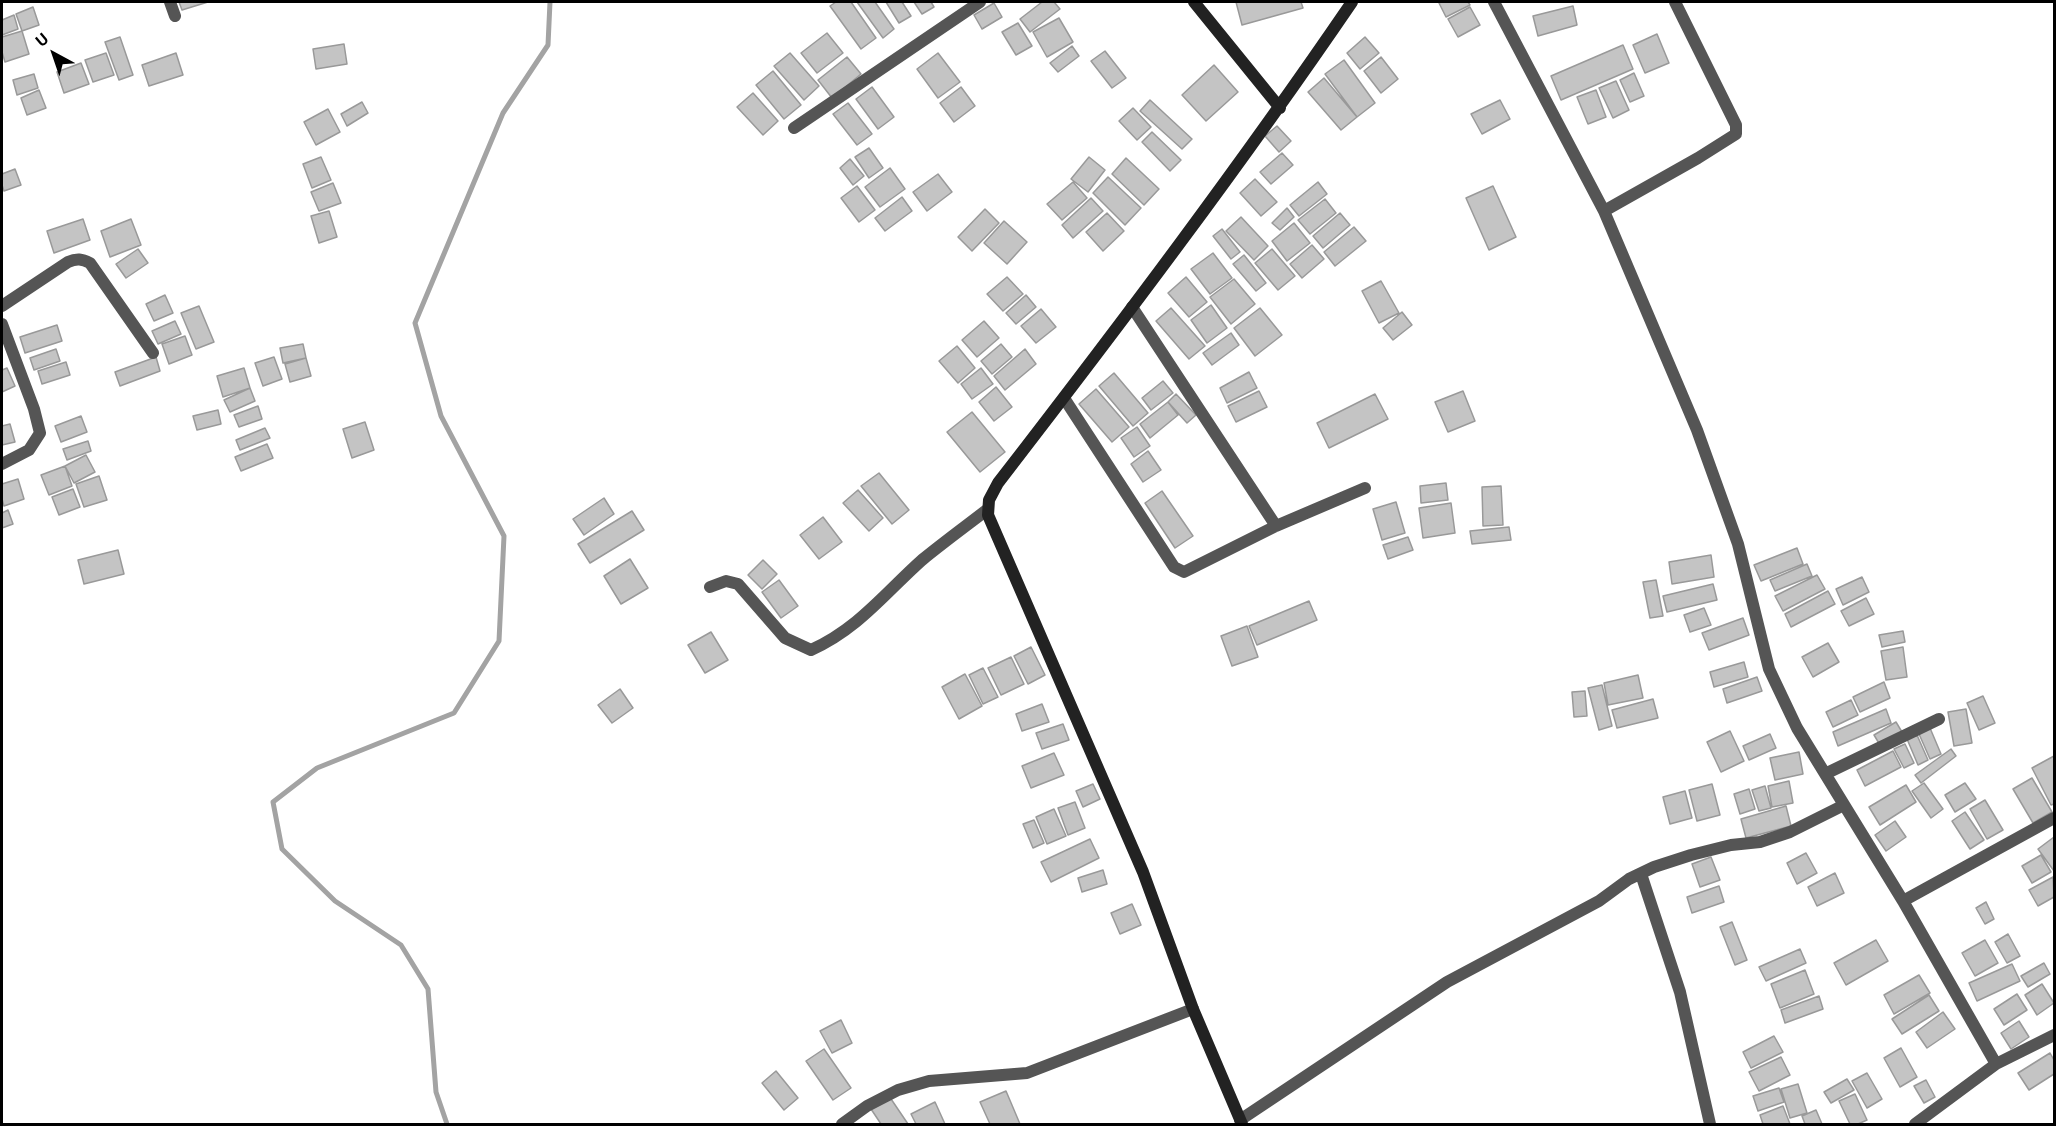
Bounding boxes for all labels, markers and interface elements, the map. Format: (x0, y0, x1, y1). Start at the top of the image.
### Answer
north arrow (24, 24, 84, 84)
text: U (32, 29, 52, 51)

